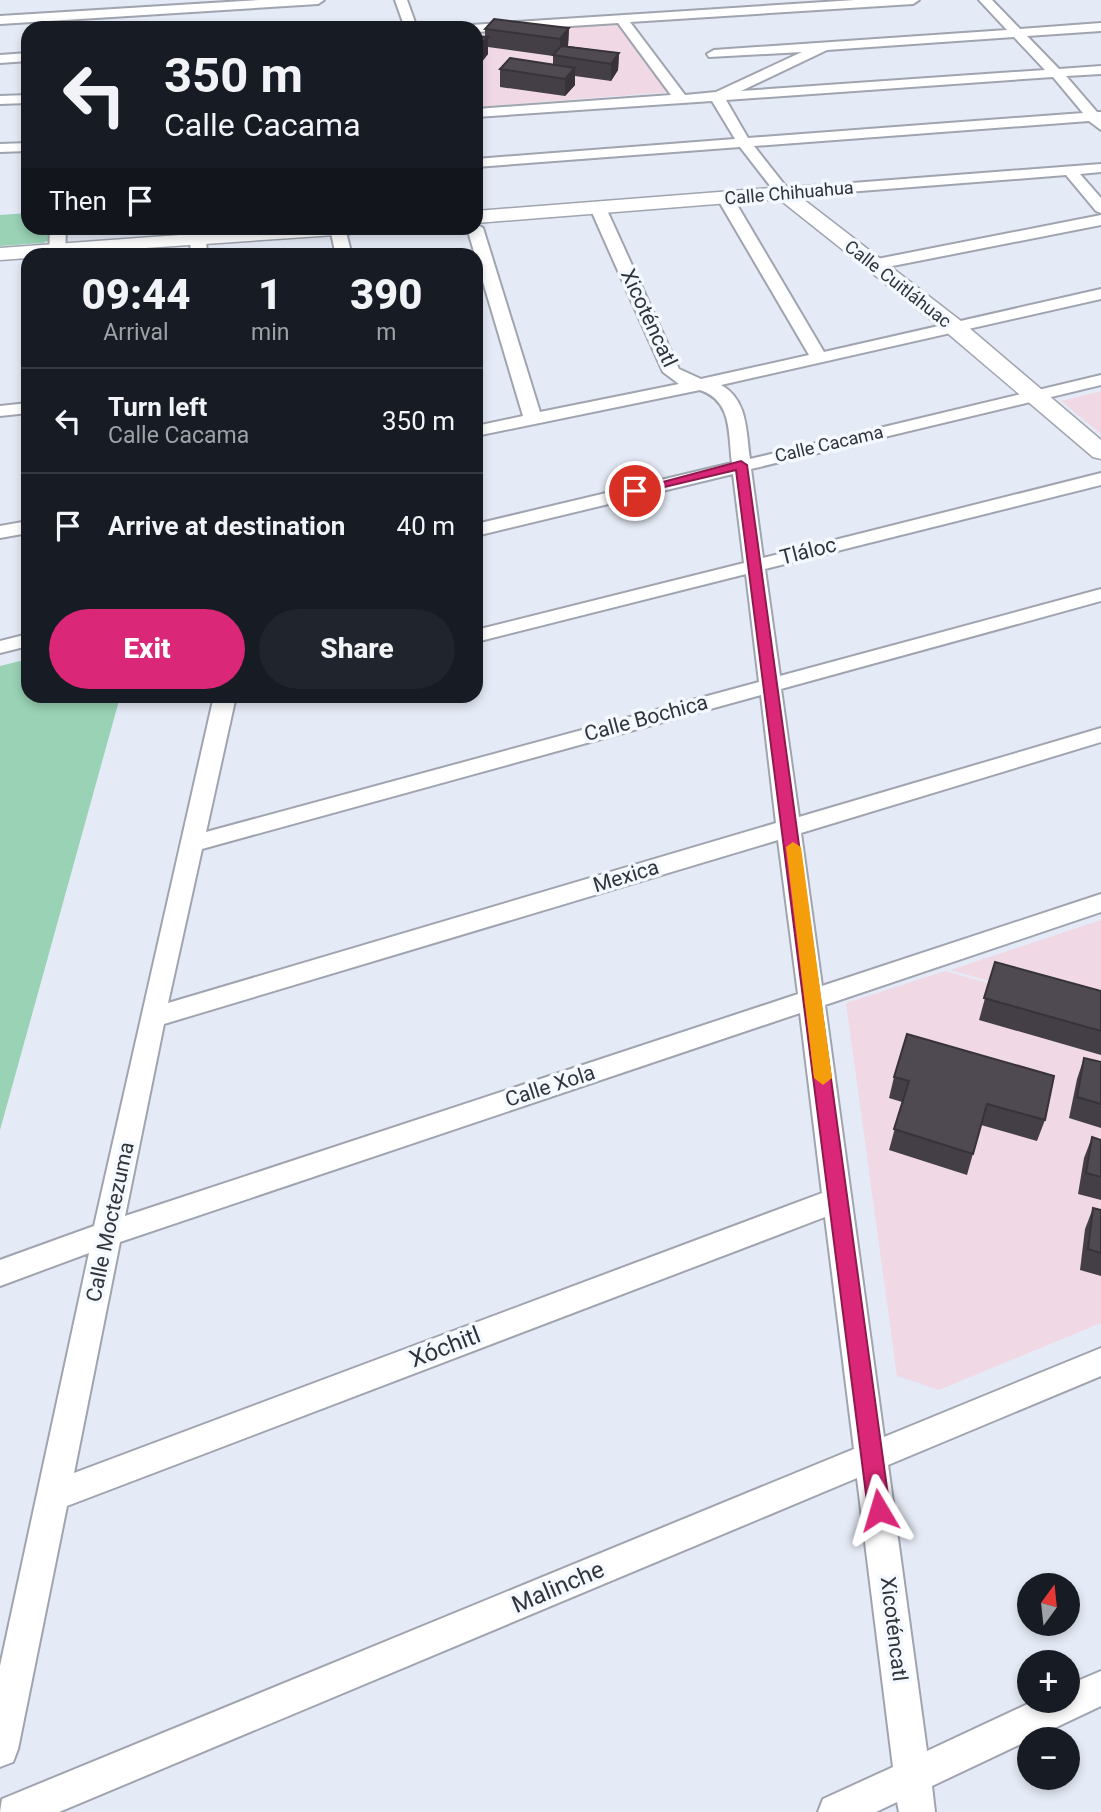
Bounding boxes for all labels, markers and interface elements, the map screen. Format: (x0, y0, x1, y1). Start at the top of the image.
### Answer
text: 350 m (164, 47, 303, 104)
icon: left (49, 49, 140, 140)
text: Calle Cacama (164, 106, 361, 144)
street label: Calle Chihuahua (724, 176, 854, 209)
icon: arrive (121, 182, 159, 220)
text: Then (49, 186, 107, 216)
street label: Calle Cuitláhuac (841, 235, 956, 332)
street label: Xicoténcatl (616, 265, 682, 371)
text: 09:44 (81, 270, 191, 319)
text: 1 (258, 270, 282, 319)
text: 390 (350, 270, 423, 319)
text: Arrival (103, 319, 169, 346)
text: min (251, 319, 289, 346)
text: m (376, 319, 396, 346)
text: Turn left (108, 392, 207, 422)
icon: left (49, 402, 87, 440)
text: 350 m (382, 406, 455, 436)
street label: Calle Cacama (773, 421, 885, 466)
text: Calle Cacama (108, 422, 249, 449)
pin (605, 461, 665, 521)
icon: arrive (616, 472, 654, 510)
icon: arrive (49, 507, 87, 545)
text: Arrive at destination (108, 511, 345, 541)
text: 40 m (397, 511, 455, 541)
street label: Tláloc (777, 532, 839, 570)
button: Exit (49, 609, 245, 689)
button: Share (259, 609, 455, 689)
street label: Calle Bochica (582, 690, 710, 746)
street label: Mexica (590, 855, 662, 897)
street label: Calle Xola (502, 1060, 598, 1112)
street label: Calle Moctezuma (81, 1140, 139, 1304)
street label: Xóchitl (406, 1321, 484, 1373)
position arrow (842, 1473, 916, 1547)
street label: Malinche (508, 1555, 608, 1619)
north arrow (1017, 1573, 1080, 1636)
map controls (1017, 1573, 1080, 1790)
street label: Xicoténcatl (876, 1575, 912, 1683)
button: + (1017, 1650, 1080, 1713)
button: − (1017, 1727, 1080, 1790)

